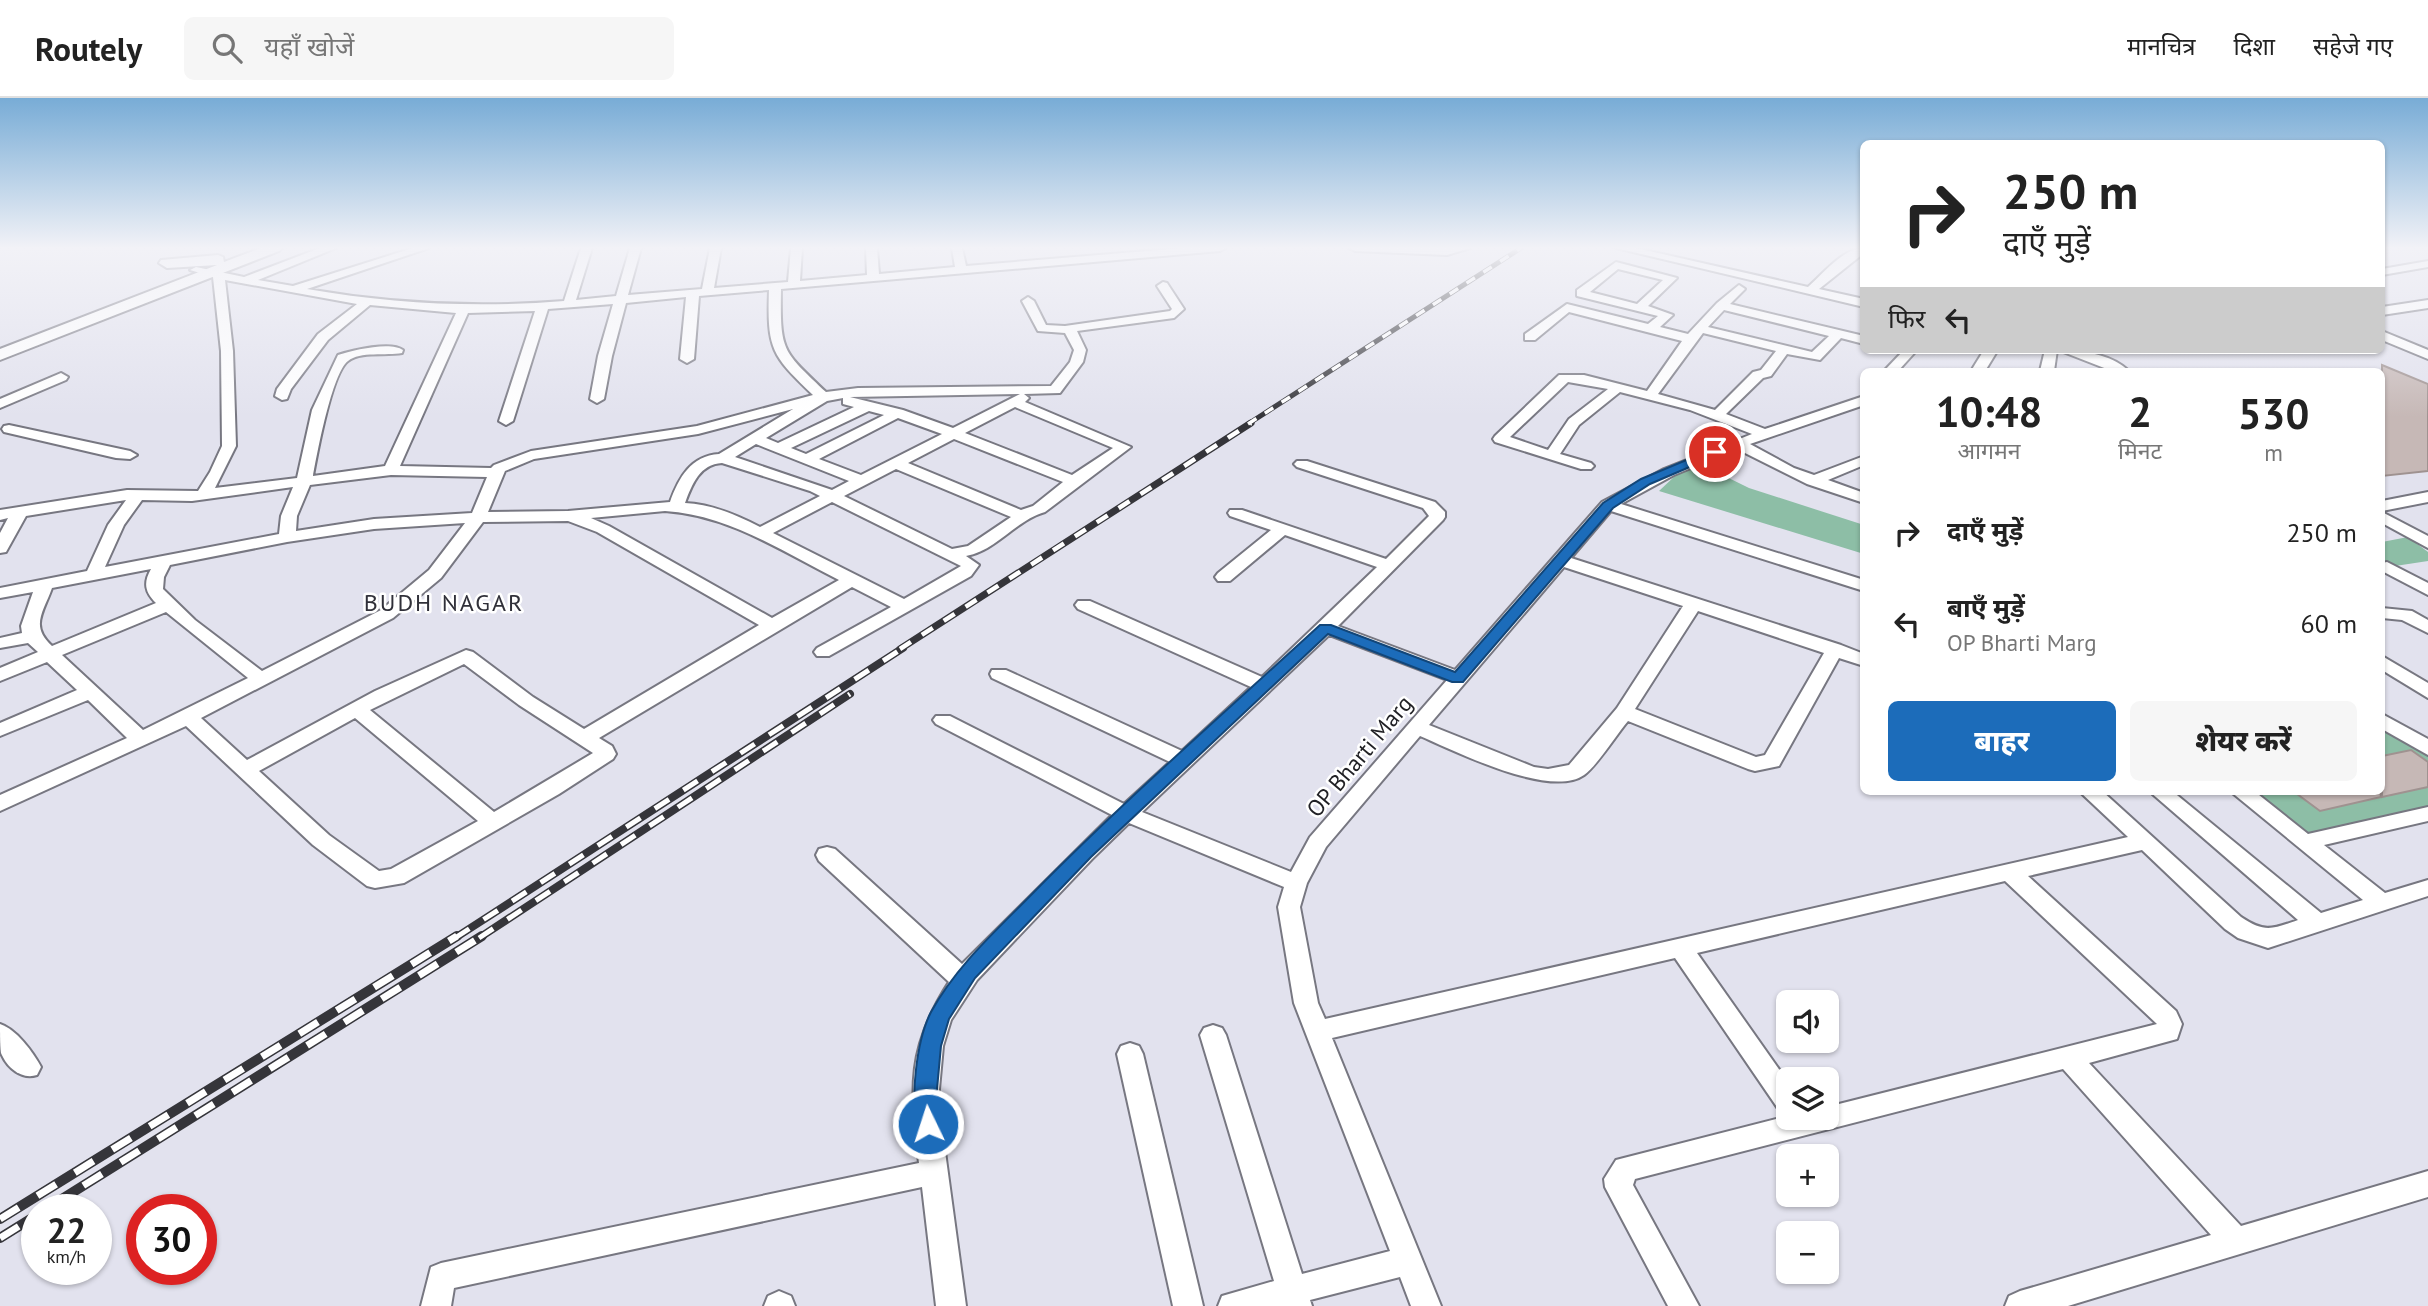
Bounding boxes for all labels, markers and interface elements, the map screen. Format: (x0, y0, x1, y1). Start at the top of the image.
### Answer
search box (184, 17, 674, 80)
text: Routely (35, 27, 142, 70)
icon: search (208, 29, 246, 67)
text: यहाँ खोजें (264, 30, 354, 63)
text: मानचित्र (2127, 31, 2196, 62)
text: दिशा (2234, 31, 2275, 62)
text: सहेजे गए (2313, 31, 2393, 62)
text: 250 m (2003, 159, 2138, 223)
icon: right (1888, 168, 1979, 259)
text: दाएँ मुड़ें (2003, 221, 2091, 263)
icon: left (1939, 301, 1977, 339)
text: फिर (1888, 302, 1925, 335)
text: 10:48 (1936, 384, 2042, 439)
text: 2 (2128, 384, 2152, 439)
text: 530 (2238, 386, 2309, 441)
pin (1685, 422, 1745, 482)
icon: arrive (1696, 433, 1734, 471)
text: आगमन (1958, 436, 2020, 465)
text: मिनट (2118, 436, 2162, 465)
text: m (2264, 438, 2283, 467)
icon: right (1888, 514, 1926, 552)
text: दाएँ मुड़ें (1947, 514, 2023, 547)
text: 250 m (2286, 516, 2357, 549)
district label: BUDH NAGAR (364, 587, 524, 618)
text: बाएँ मुड़ें (1947, 591, 2025, 624)
icon: left (1888, 605, 1926, 643)
text: 60 m (2301, 607, 2357, 640)
text: OP Bharti Marg (1947, 628, 2097, 657)
street label: OP Bharti Marg (1300, 689, 1418, 823)
button: बाहर (1888, 701, 2116, 781)
button: शेयर करें (2130, 701, 2357, 781)
map controls (1776, 990, 1839, 1284)
button: sound (1776, 990, 1839, 1053)
button: layers (1776, 1067, 1839, 1130)
position arrow (891, 1087, 965, 1161)
button: + (1776, 1144, 1839, 1207)
speed limit sign: 30 (126, 1194, 217, 1285)
text: 22 (47, 1207, 86, 1253)
button: − (1776, 1221, 1839, 1284)
text: km/h (47, 1245, 86, 1268)

